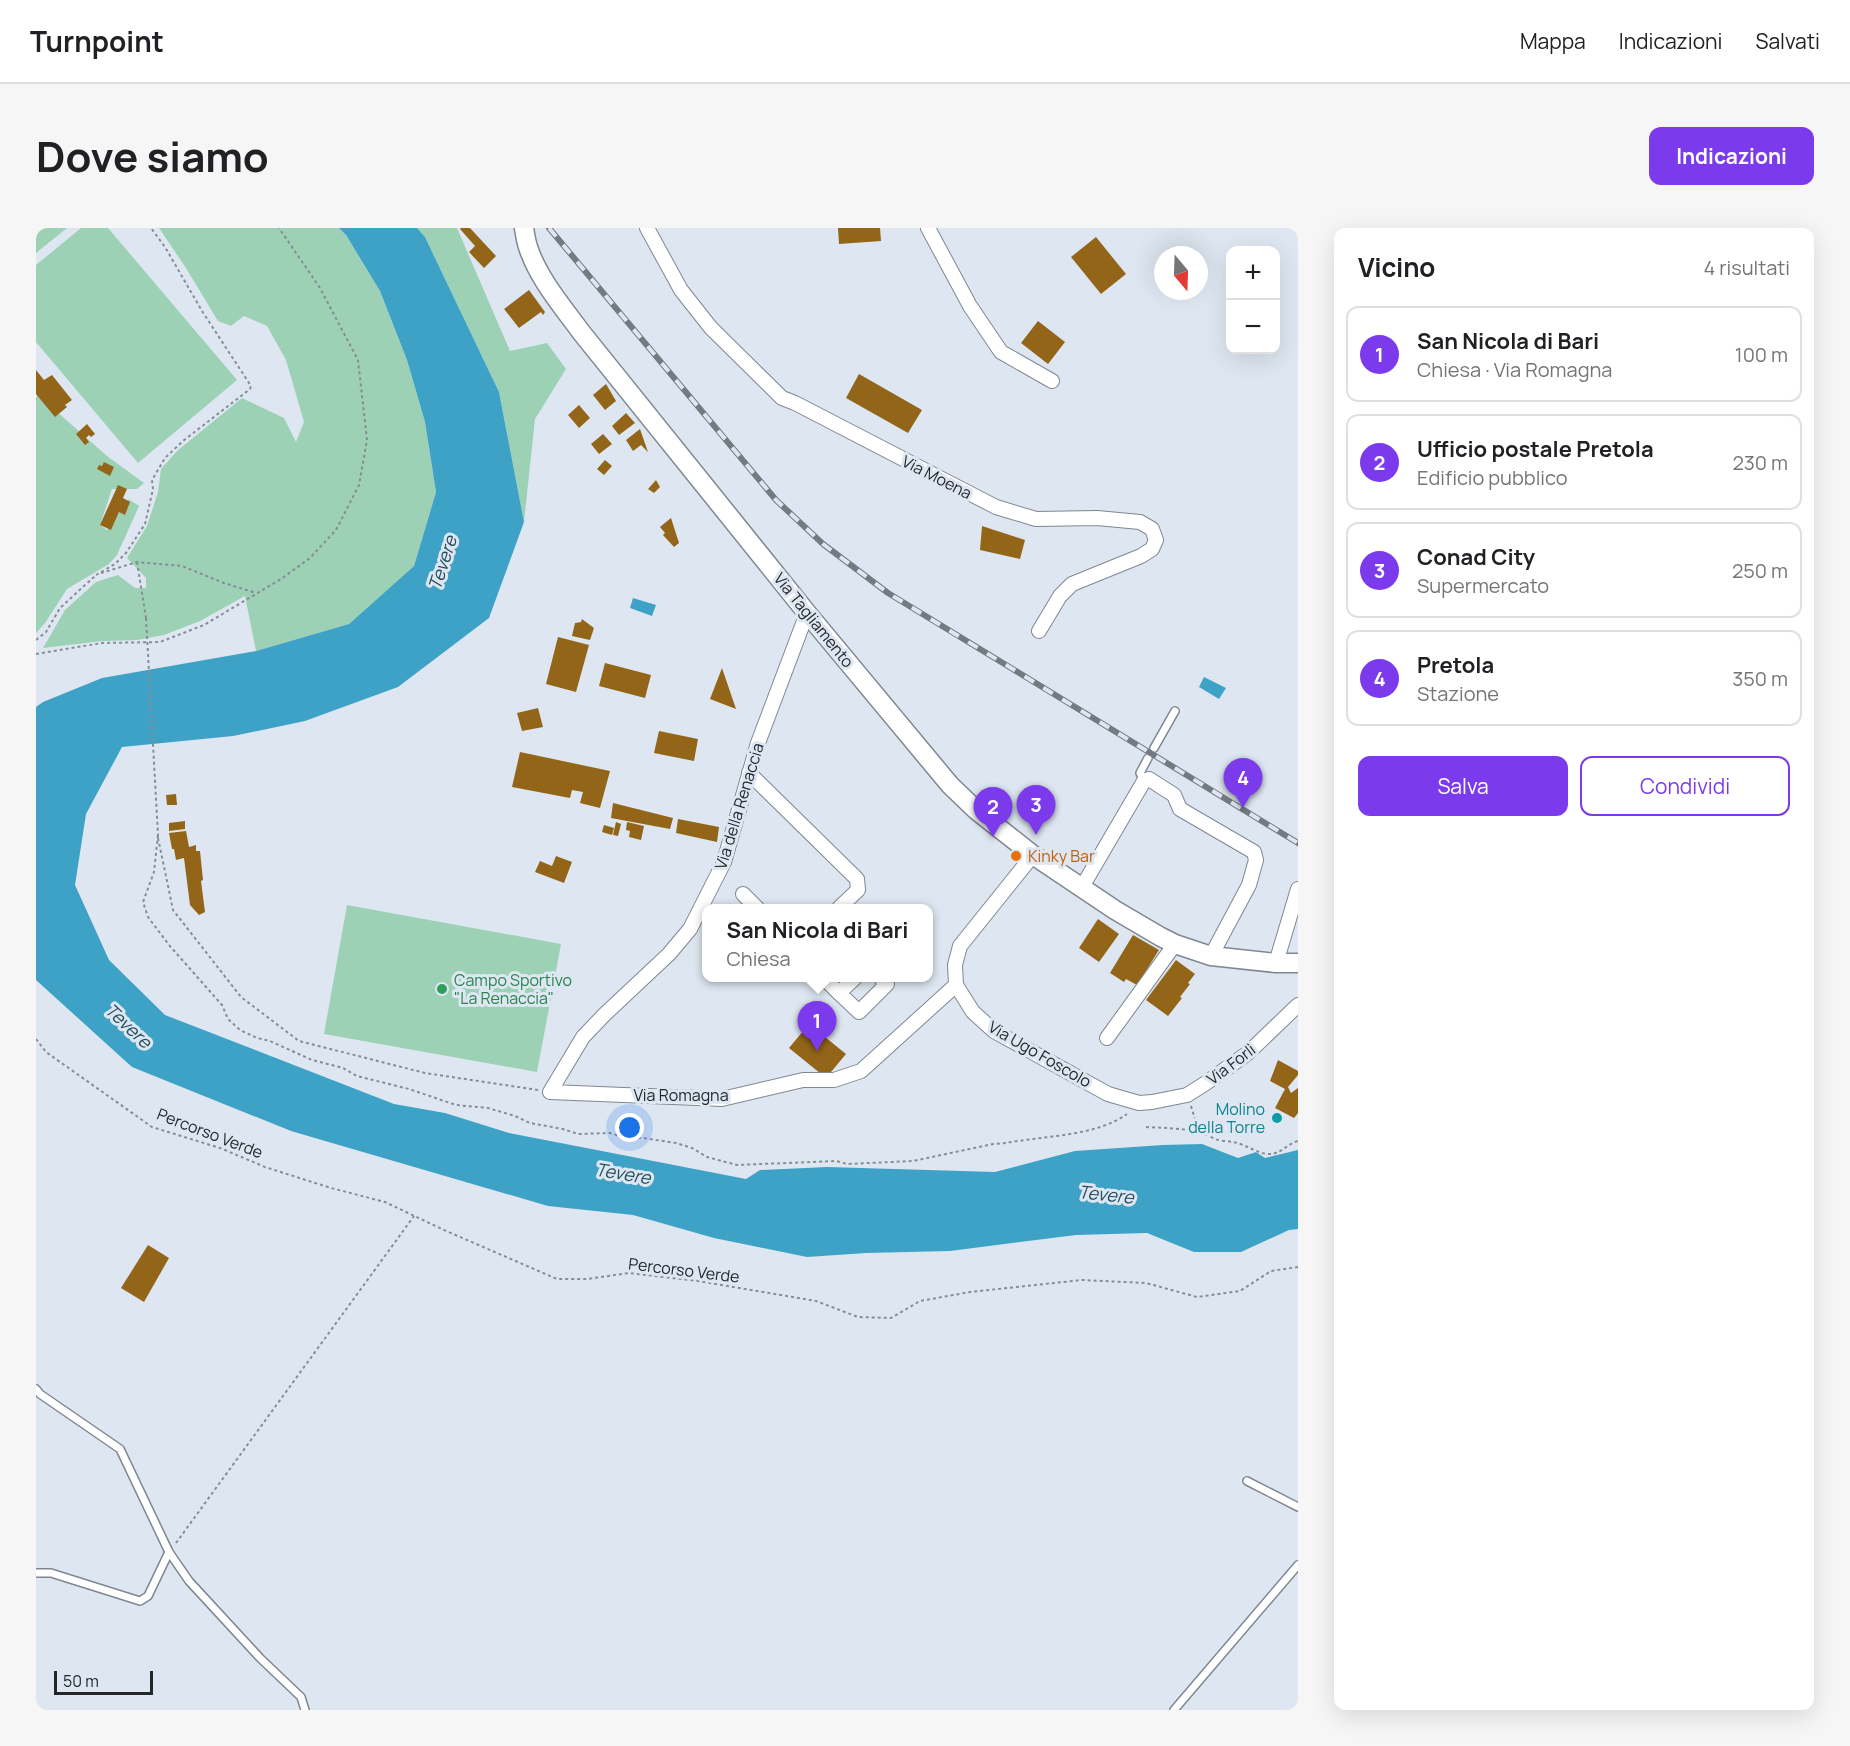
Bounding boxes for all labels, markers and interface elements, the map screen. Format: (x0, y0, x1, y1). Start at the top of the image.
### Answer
text: Turnpoint (30, 22, 164, 60)
text: Mappa (1520, 27, 1586, 55)
text: Indicazioni (1619, 27, 1722, 55)
text: Salvati (1755, 27, 1820, 55)
text: Dove siamo (36, 127, 269, 185)
button: Indicazioni (1649, 127, 1814, 185)
north arrow (1154, 246, 1208, 300)
map controls (1226, 246, 1280, 354)
button: + (1226, 246, 1280, 300)
text: Vicino (1358, 249, 1435, 285)
text: 4 risultati (1703, 254, 1790, 281)
button: − (1226, 300, 1280, 354)
text: San Nicola di Bari (1417, 326, 1599, 356)
text: 1 (1375, 341, 1384, 368)
text: 100 m (1735, 341, 1788, 368)
text: Chiesa · Via Romagna (1417, 356, 1612, 383)
text: Ufficio postale Pretola (1417, 434, 1654, 464)
text: 2 (1374, 449, 1385, 476)
text: 230 m (1732, 449, 1788, 476)
street label: Via Moena (898, 450, 976, 504)
text: Edificio pubblico (1417, 464, 1568, 491)
water label: Tevere (422, 531, 463, 593)
text: Conad City (1417, 542, 1535, 572)
text: 3 (1374, 557, 1385, 584)
text: 250 m (1732, 557, 1788, 584)
street label: Via Tagliamento (769, 568, 859, 672)
text: Supermercato (1417, 572, 1549, 599)
text: Pretola (1417, 650, 1494, 680)
text: 4 (1373, 665, 1386, 692)
text: 350 m (1732, 665, 1788, 692)
text: Stazione (1417, 680, 1499, 707)
street label: Via della Renaccia (709, 740, 769, 872)
button: Salva (1358, 756, 1568, 816)
button: Condividi (1580, 756, 1790, 816)
pin: 4 (1224, 758, 1262, 808)
pin: 3 (1016, 786, 1056, 835)
pin: 2 (974, 788, 1012, 837)
place label: Kinky Bar (1028, 845, 1095, 867)
marker: Kinky Bar (1009, 849, 1023, 863)
popup (702, 904, 933, 982)
text: San Nicola di Bari (726, 915, 909, 945)
text: Chiesa (726, 945, 791, 972)
place label: Campo Sportivo "La Renaccia" (454, 969, 572, 1009)
marker: Campo Sportivo "La Renaccia" (435, 982, 449, 996)
water label: Tevere (100, 998, 158, 1054)
pin: 1 (798, 1002, 836, 1051)
street label: Via Ugo Foscolo (985, 1016, 1095, 1092)
street label: Via Forlì (1202, 1038, 1260, 1090)
street label: Via Romagna (633, 1084, 729, 1106)
place label: Molino della Torre (1188, 1098, 1265, 1138)
street label: Percorso Verde (154, 1103, 266, 1163)
marker: Molino della Torre (1270, 1111, 1284, 1125)
your location (615, 1113, 644, 1142)
water label: Tevere (594, 1157, 654, 1189)
water label: Tevere (1077, 1179, 1136, 1209)
street label: Percorso Verde (627, 1252, 741, 1288)
scale bar (54, 1668, 153, 1696)
text: 50 m (63, 1670, 99, 1692)

